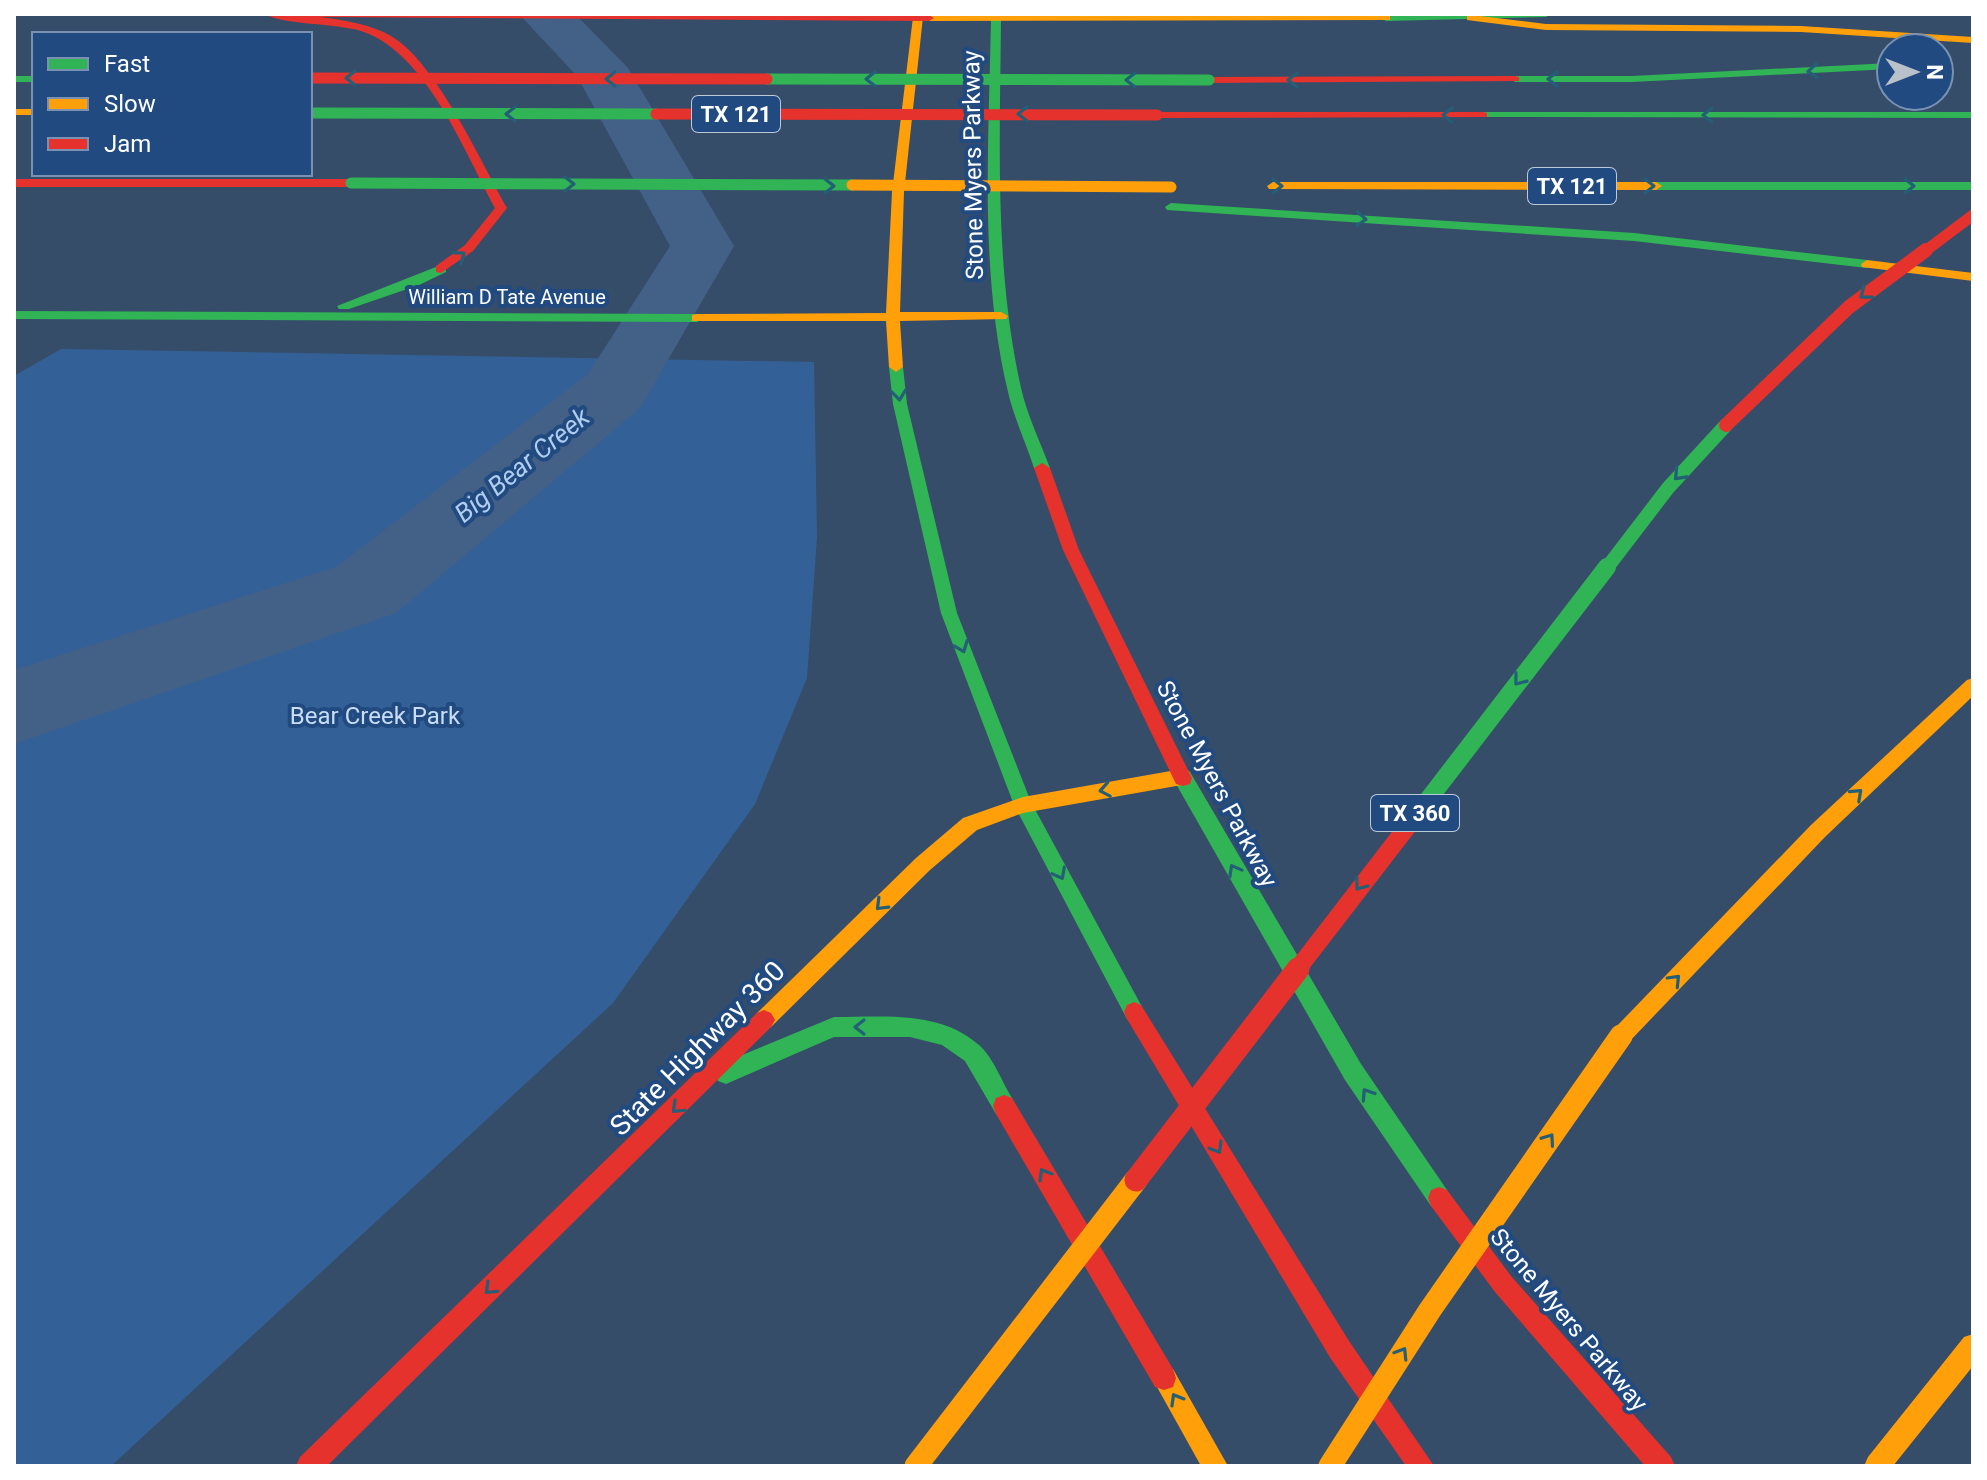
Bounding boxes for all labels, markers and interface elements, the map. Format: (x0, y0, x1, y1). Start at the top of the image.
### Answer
legend (32, 32, 312, 176)
north arrow (1875, 32, 1955, 112)
street label: Stone Myers Parkway (957, 49, 989, 280)
text: Fast (104, 50, 150, 78)
one-way arrow (1806, 62, 1819, 79)
text: N (1922, 64, 1947, 80)
one-way arrow (344, 69, 357, 87)
one-way arrow (604, 70, 617, 88)
one-way arrow (864, 70, 877, 88)
one-way arrow (1546, 70, 1559, 88)
one-way arrow (1124, 71, 1137, 89)
one-way arrow (1286, 71, 1299, 89)
text: Slow (104, 90, 156, 118)
road number: TX 121 (692, 96, 780, 132)
one-way arrow (504, 105, 517, 123)
one-way arrow (1016, 105, 1029, 123)
one-way arrow (1441, 106, 1454, 124)
one-way arrow (1701, 106, 1714, 124)
text: Jam (104, 130, 151, 158)
road number: TX 121 (1528, 168, 1616, 204)
one-way arrow (563, 175, 576, 193)
one-way arrow (823, 177, 836, 195)
one-way arrow (1271, 177, 1284, 195)
one-way arrow (1643, 177, 1656, 195)
one-way arrow (1903, 177, 1916, 195)
one-way arrow (1355, 210, 1368, 227)
one-way arrow (452, 251, 466, 266)
one-way arrow (1859, 284, 1874, 298)
street label: William D Tate Avenue (408, 285, 606, 309)
one-way arrow (890, 388, 907, 402)
water label: Big Bear Creek (449, 401, 596, 528)
one-way arrow (1674, 466, 1689, 480)
one-way arrow (952, 639, 969, 653)
one-way arrow (1514, 671, 1528, 685)
street label: Stone Myers Parkway (1151, 676, 1284, 892)
park label: Bear Creek Park (290, 702, 461, 730)
one-way arrow (1098, 781, 1112, 798)
one-way arrow (1848, 788, 1862, 803)
road number: TX 360 (1371, 795, 1459, 831)
one-way arrow (1229, 864, 1244, 878)
one-way arrow (1050, 865, 1066, 879)
one-way arrow (1355, 876, 1369, 891)
one-way arrow (876, 896, 891, 911)
street label: State Highway 360 (603, 954, 792, 1143)
one-way arrow (1666, 974, 1680, 989)
one-way arrow (853, 1018, 866, 1036)
one-way arrow (1362, 1088, 1377, 1102)
one-way arrow (672, 1099, 686, 1113)
one-way arrow (1539, 1133, 1554, 1147)
one-way arrow (1207, 1139, 1223, 1154)
one-way arrow (1039, 1168, 1054, 1183)
street label: Stone Myers Parkway (1485, 1223, 1654, 1417)
one-way arrow (485, 1280, 499, 1295)
one-way arrow (1393, 1347, 1408, 1362)
one-way arrow (1170, 1393, 1186, 1408)

